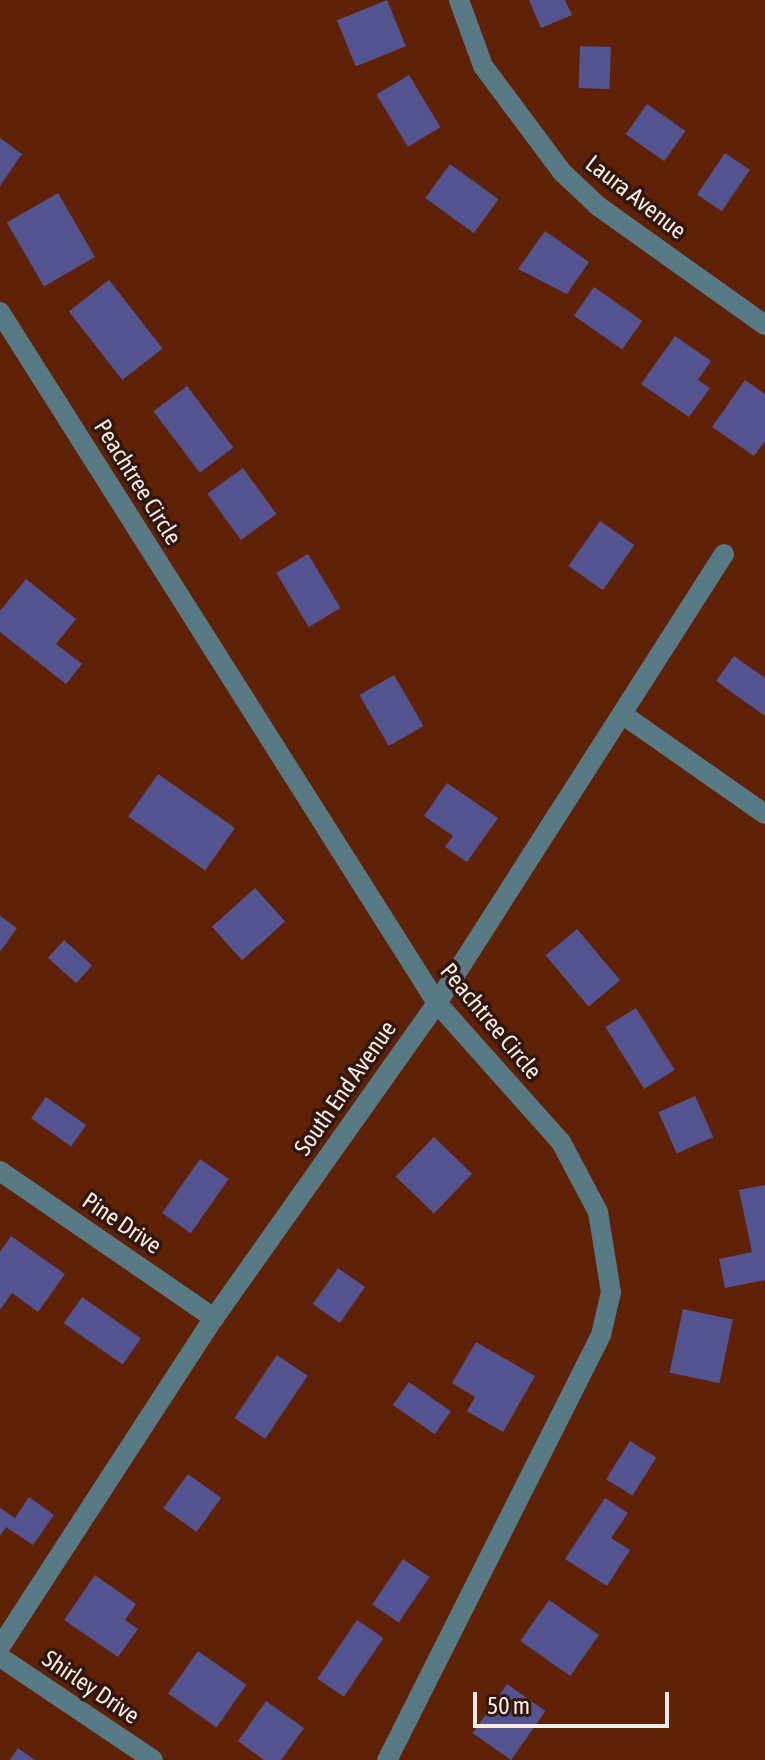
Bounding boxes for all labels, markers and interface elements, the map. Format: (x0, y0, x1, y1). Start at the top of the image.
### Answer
street label: Laura Avenue (580, 149, 692, 245)
street label: Peachtree Circle (88, 414, 188, 550)
street label: Peachtree Circle (434, 957, 548, 1085)
street label: South End Avenue (288, 1015, 402, 1161)
street label: Pine Drive (77, 1186, 167, 1260)
street label: Shirley Drive (37, 1644, 145, 1730)
scale bar (477, 1676, 673, 1726)
text: 50 m (487, 1692, 530, 1719)

